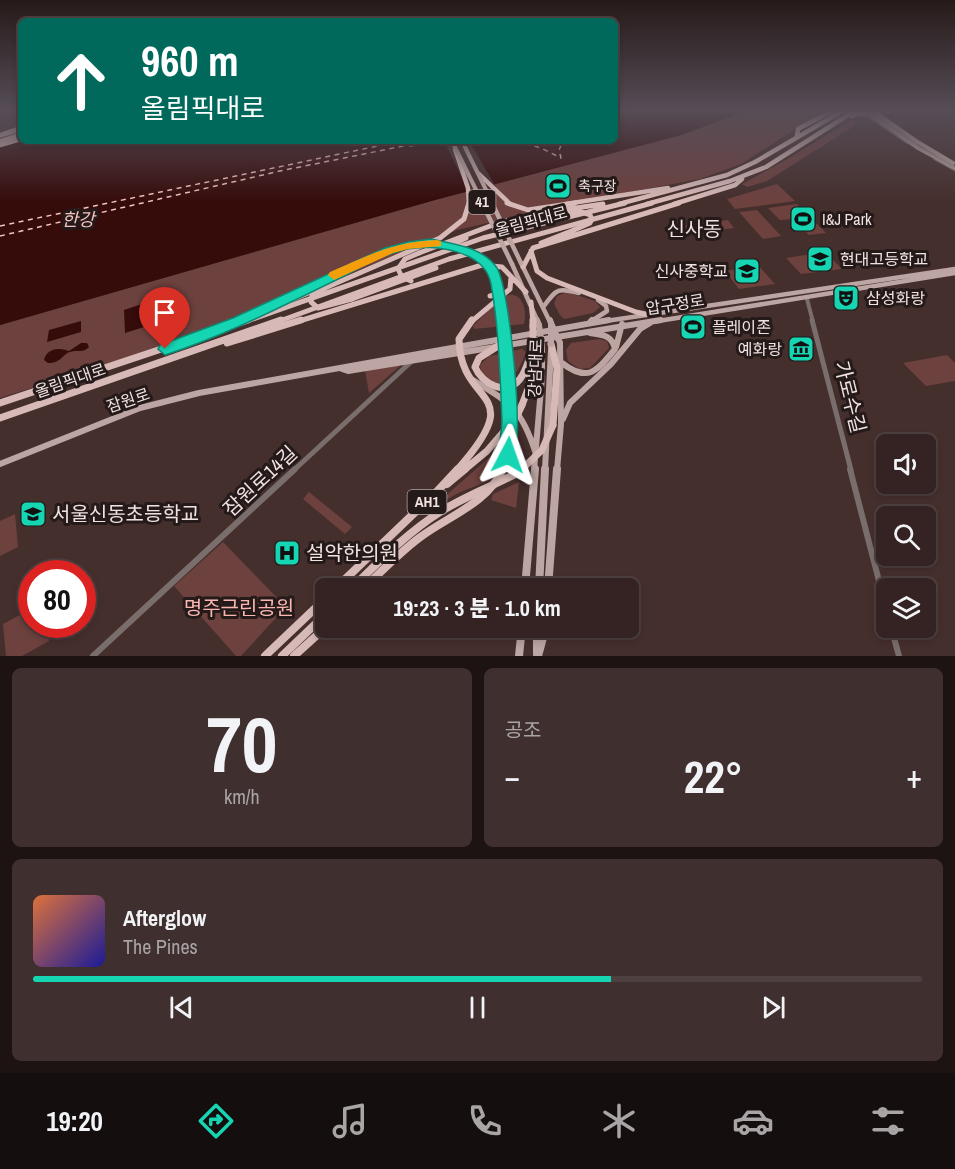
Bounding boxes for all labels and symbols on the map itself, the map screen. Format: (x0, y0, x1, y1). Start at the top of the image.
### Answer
sports icon: 축구장 (543, 171, 573, 201)
place label: 축구장 (578, 177, 617, 195)
road number: 41 (468, 190, 496, 214)
street label: 올림픽대로 (493, 201, 570, 241)
sports icon: I&J Park (788, 204, 818, 234)
water label: 한강 (61, 207, 97, 232)
place label: I&J Park (822, 208, 872, 230)
district label: 신사동 (666, 215, 722, 242)
school or university icon: 현대고등학교 (805, 244, 835, 274)
place label: 현대고등학교 (840, 248, 928, 270)
school or university icon: 신사중학교 (732, 256, 762, 286)
place label: 신사중학교 (654, 260, 728, 282)
theatre icon: 삼성화랑 (831, 283, 861, 313)
pin (139, 287, 190, 349)
place label: 삼성화랑 (866, 287, 925, 309)
street label: 압구정로 (644, 288, 706, 319)
sports icon: 플레이존 (678, 312, 708, 342)
place label: 플레이존 (712, 316, 771, 338)
museum icon: 예화랑 (786, 334, 816, 364)
street label: 강남대로 (523, 338, 547, 398)
place label: 예화랑 (738, 338, 782, 360)
street label: 올림픽대로 (32, 358, 109, 402)
street label: 가로수길 (828, 358, 872, 436)
street label: 잠원로 (104, 382, 153, 418)
position arrow (476, 423, 540, 487)
street label: 잠원로14길 (217, 439, 302, 522)
road number: AH1 (408, 490, 446, 514)
school or university icon: 서울신동초등학교 (18, 499, 48, 529)
place label: 서울신동초등학교 (52, 500, 199, 527)
hospital icon: 설악한의원 (272, 538, 302, 568)
place label: 설악한의원 (306, 539, 398, 566)
speed limit sign: 80 (18, 560, 96, 638)
park label: 명주근린공원 (184, 594, 294, 621)

